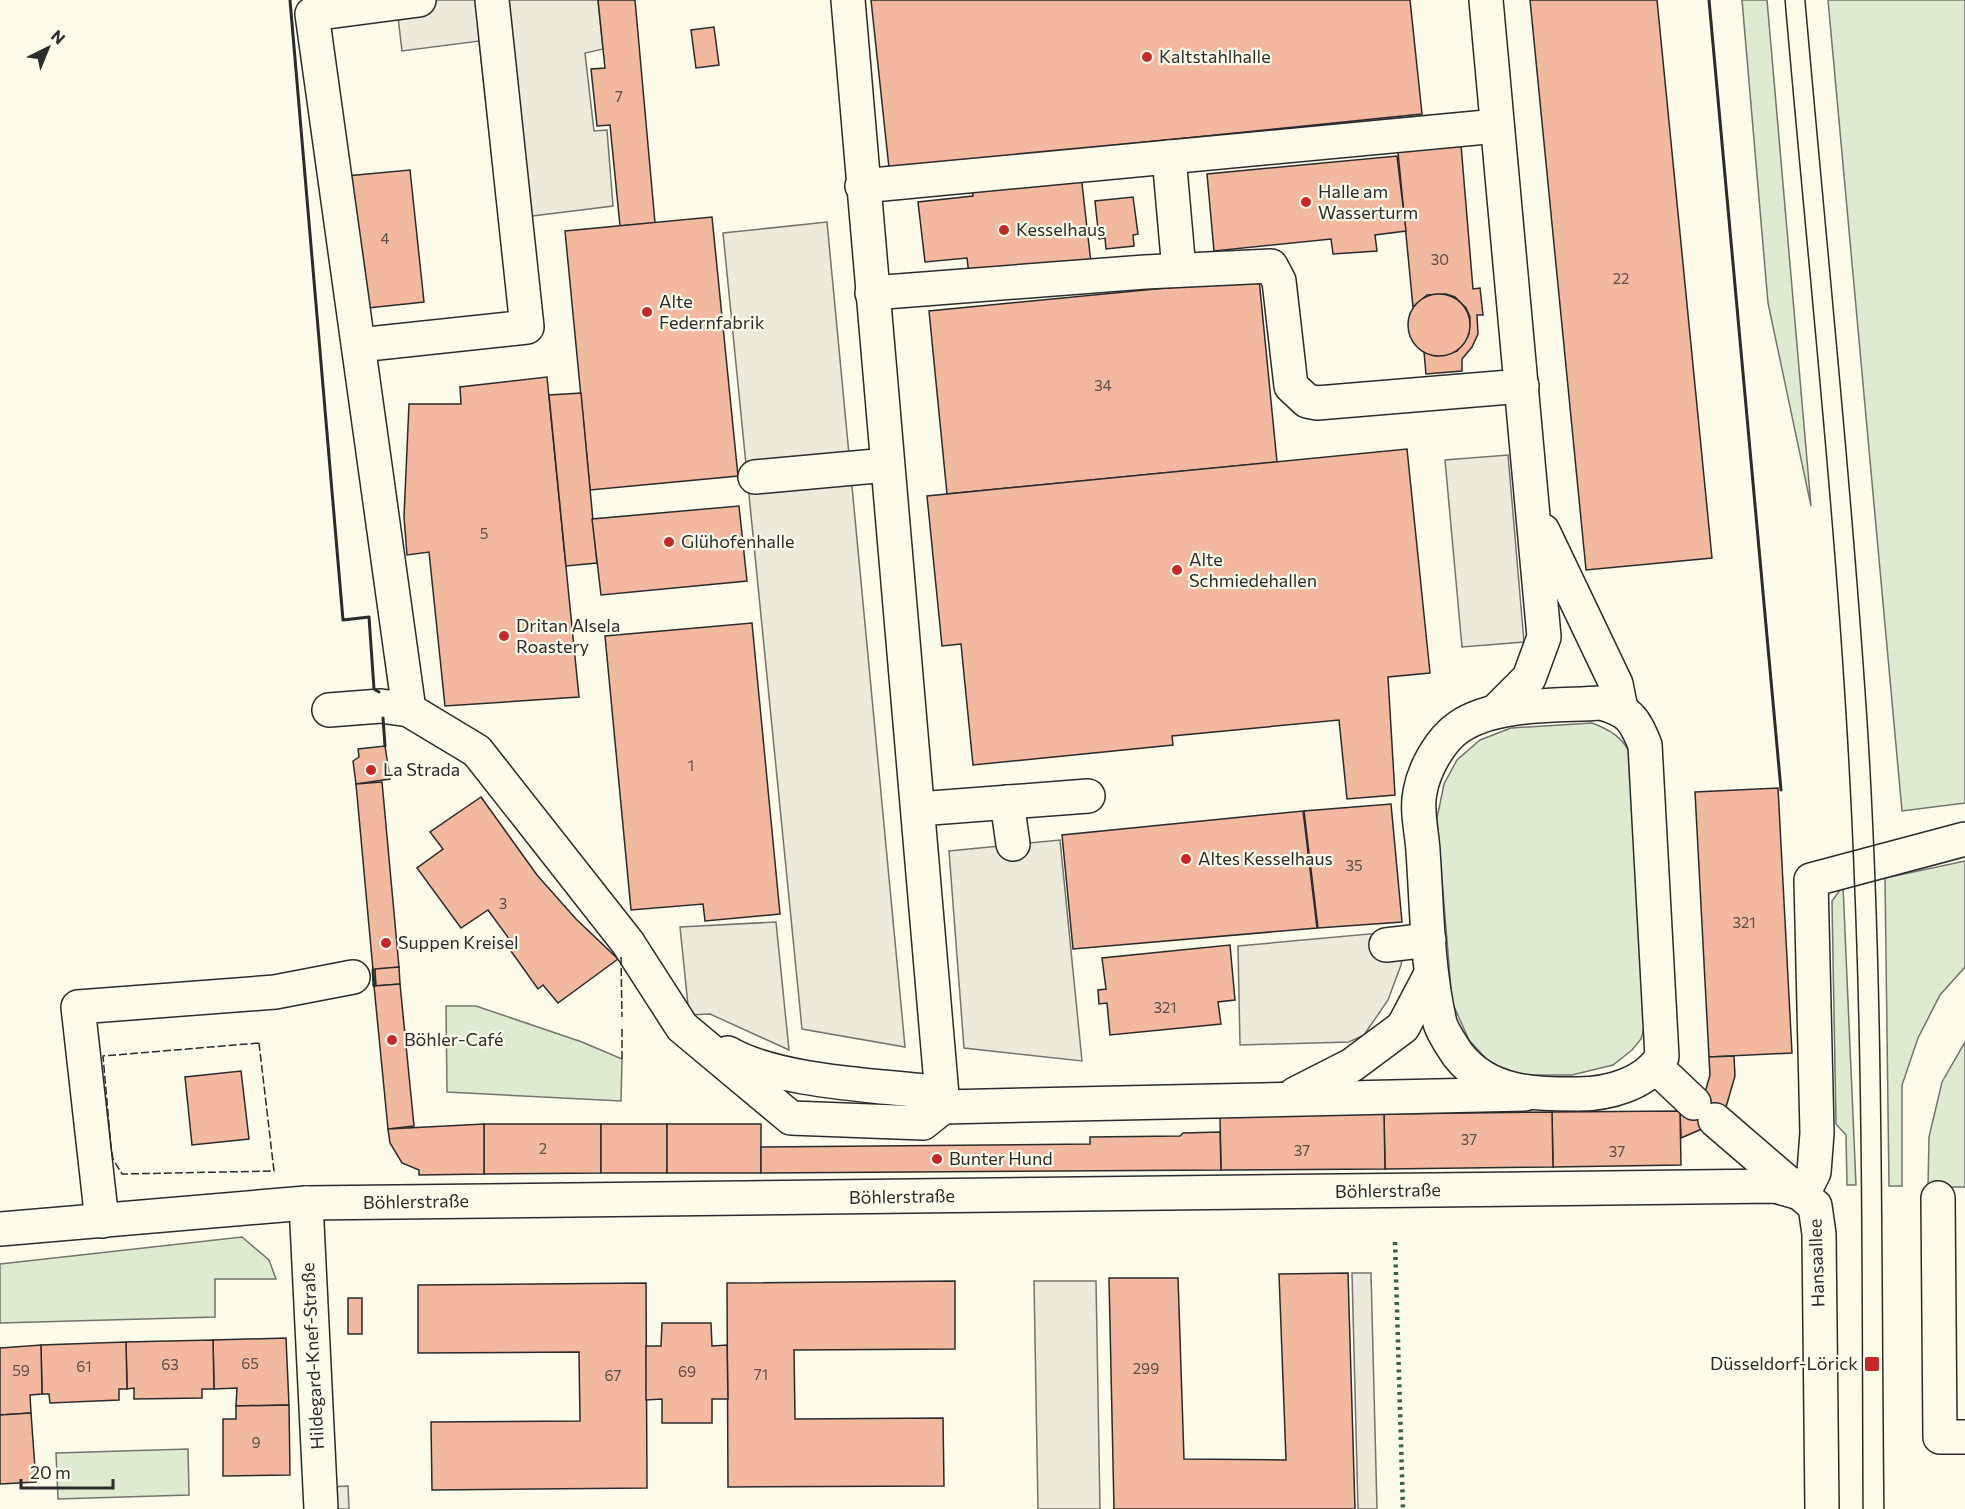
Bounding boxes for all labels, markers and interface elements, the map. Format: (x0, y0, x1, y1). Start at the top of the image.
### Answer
north arrow (18, 18, 78, 78)
text: N (48, 26, 69, 48)
place label: Kaltstahlhalle (1159, 45, 1271, 67)
marker: Kaltstahlhalle (1140, 50, 1154, 64)
house number: 7 (615, 87, 623, 105)
place label: Halle am Wasserturm (1318, 180, 1418, 223)
marker: Halle am Wasserturm (1299, 195, 1313, 209)
place label: Kesselhaus (1016, 218, 1105, 240)
marker: Kesselhaus (997, 223, 1011, 237)
house number: 4 (381, 229, 390, 247)
house number: 30 (1431, 250, 1449, 268)
house number: 22 (1613, 269, 1629, 287)
place label: Alte Federnfabrik (659, 290, 765, 333)
marker: Alte Federnfabrik (640, 305, 654, 319)
house number: 34 (1094, 376, 1112, 394)
house number: 5 (480, 524, 488, 542)
place label: Glühofenhalle (681, 530, 795, 552)
marker: Glühofenhalle (662, 535, 676, 549)
place label: Alte Schmiedehallen (1189, 548, 1317, 591)
marker: Alte Schmiedehallen (1170, 563, 1184, 577)
place label: Dritan Alsela Roastery (516, 614, 620, 657)
marker: Dritan Alsela Roastery (497, 629, 511, 643)
house number: 1 (688, 756, 694, 774)
place label: La Strada (383, 758, 460, 780)
marker: La Strada (364, 763, 378, 777)
place label: Altes Kesselhaus (1198, 847, 1333, 869)
marker: Altes Kesselhaus (1179, 852, 1193, 866)
house number: 35 (1345, 856, 1363, 874)
house number: 3 (499, 894, 507, 912)
house number: 321 (1732, 913, 1756, 931)
place label: Suppen Kreisel (398, 931, 519, 953)
marker: Suppen Kreisel (379, 936, 393, 950)
house number: 321 (1153, 998, 1177, 1016)
place label: Böhler-Café (404, 1028, 503, 1050)
marker: Böhler-Café (385, 1033, 399, 1047)
house number: 37 (1461, 1130, 1477, 1148)
house number: 2 (539, 1139, 547, 1157)
house number: 37 (1294, 1141, 1310, 1159)
house number: 37 (1609, 1142, 1625, 1160)
place label: Bunter Hund (949, 1147, 1053, 1169)
marker: Bunter Hund (930, 1152, 944, 1166)
street label: Böhlerstraße (1335, 1178, 1441, 1202)
street label: Böhlerstraße (849, 1184, 955, 1208)
street label: Böhlerstraße (363, 1189, 469, 1213)
street label: Hansaallee (1803, 1218, 1829, 1308)
street label: Hildegard-Knef-Straße (296, 1262, 328, 1450)
place label: Düsseldorf-Lörick (1710, 1352, 1858, 1374)
house number: 65 (241, 1354, 259, 1372)
house number: 63 (161, 1355, 179, 1373)
marker: Düsseldorf-Lörick (1863, 1355, 1881, 1373)
house number: 61 (76, 1357, 92, 1375)
house number: 299 (1133, 1359, 1159, 1377)
house number: 59 (12, 1361, 30, 1379)
house number: 69 (678, 1362, 696, 1380)
house number: 71 (754, 1365, 768, 1383)
house number: 67 (605, 1366, 622, 1384)
house number: 9 (251, 1433, 261, 1451)
scale bar (21, 1452, 112, 1490)
text: 20 m (30, 1461, 71, 1483)

